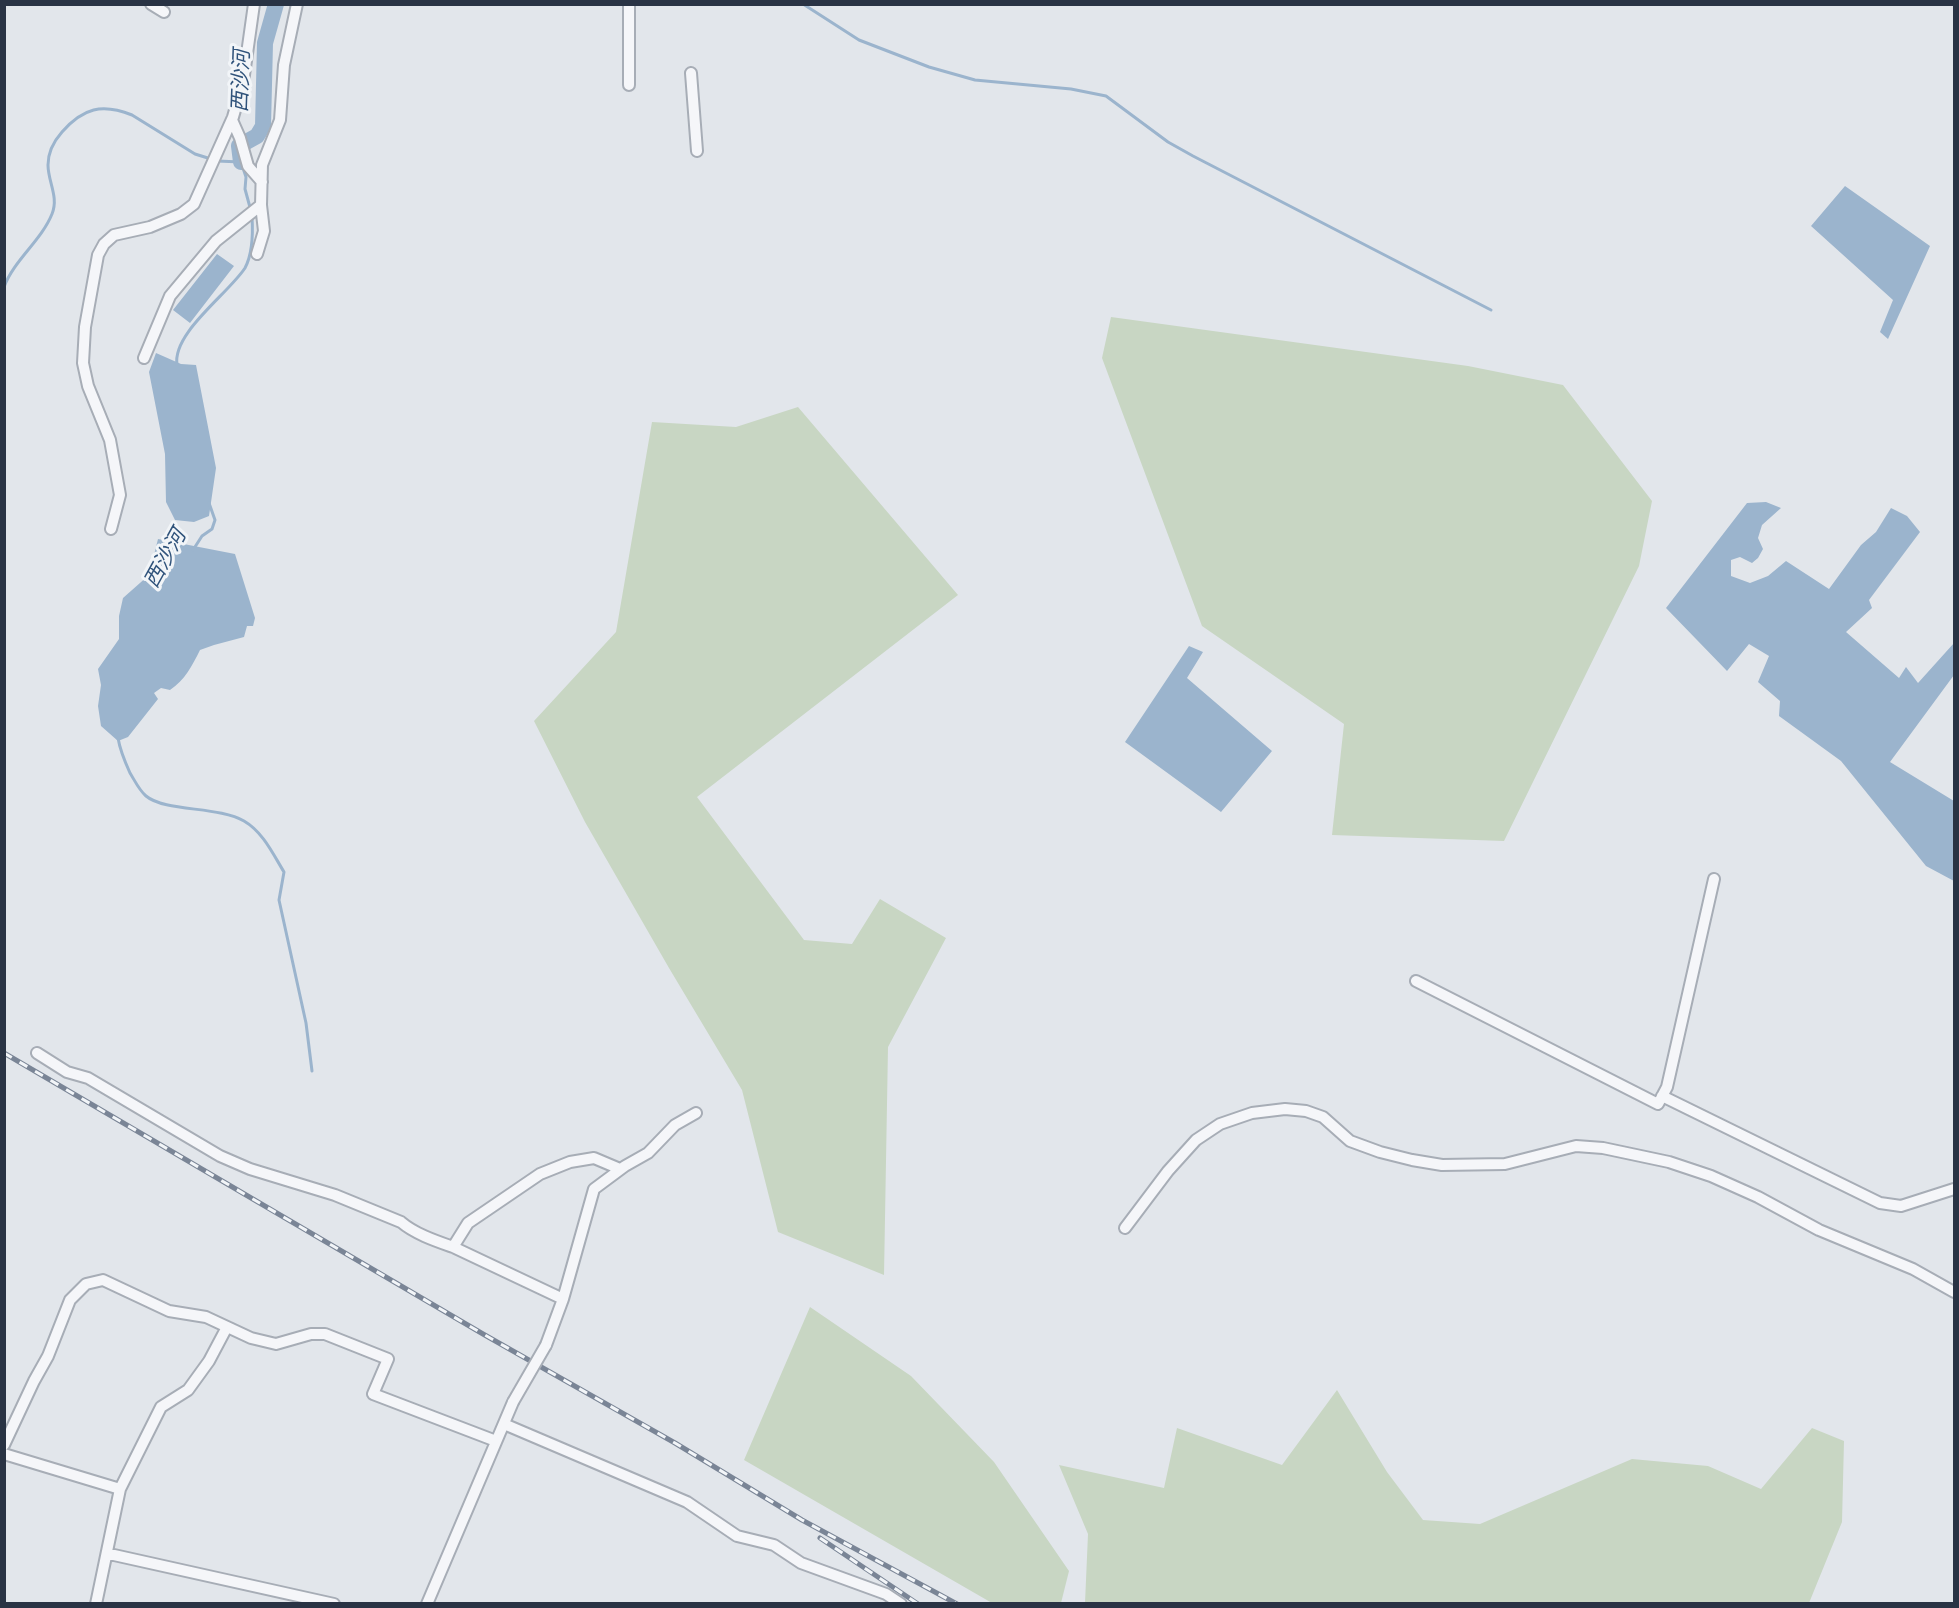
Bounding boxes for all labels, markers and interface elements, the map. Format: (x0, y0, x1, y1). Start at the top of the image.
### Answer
water label: 西沙河 (228, 49, 256, 113)
water label: 西沙河 (140, 525, 192, 593)

